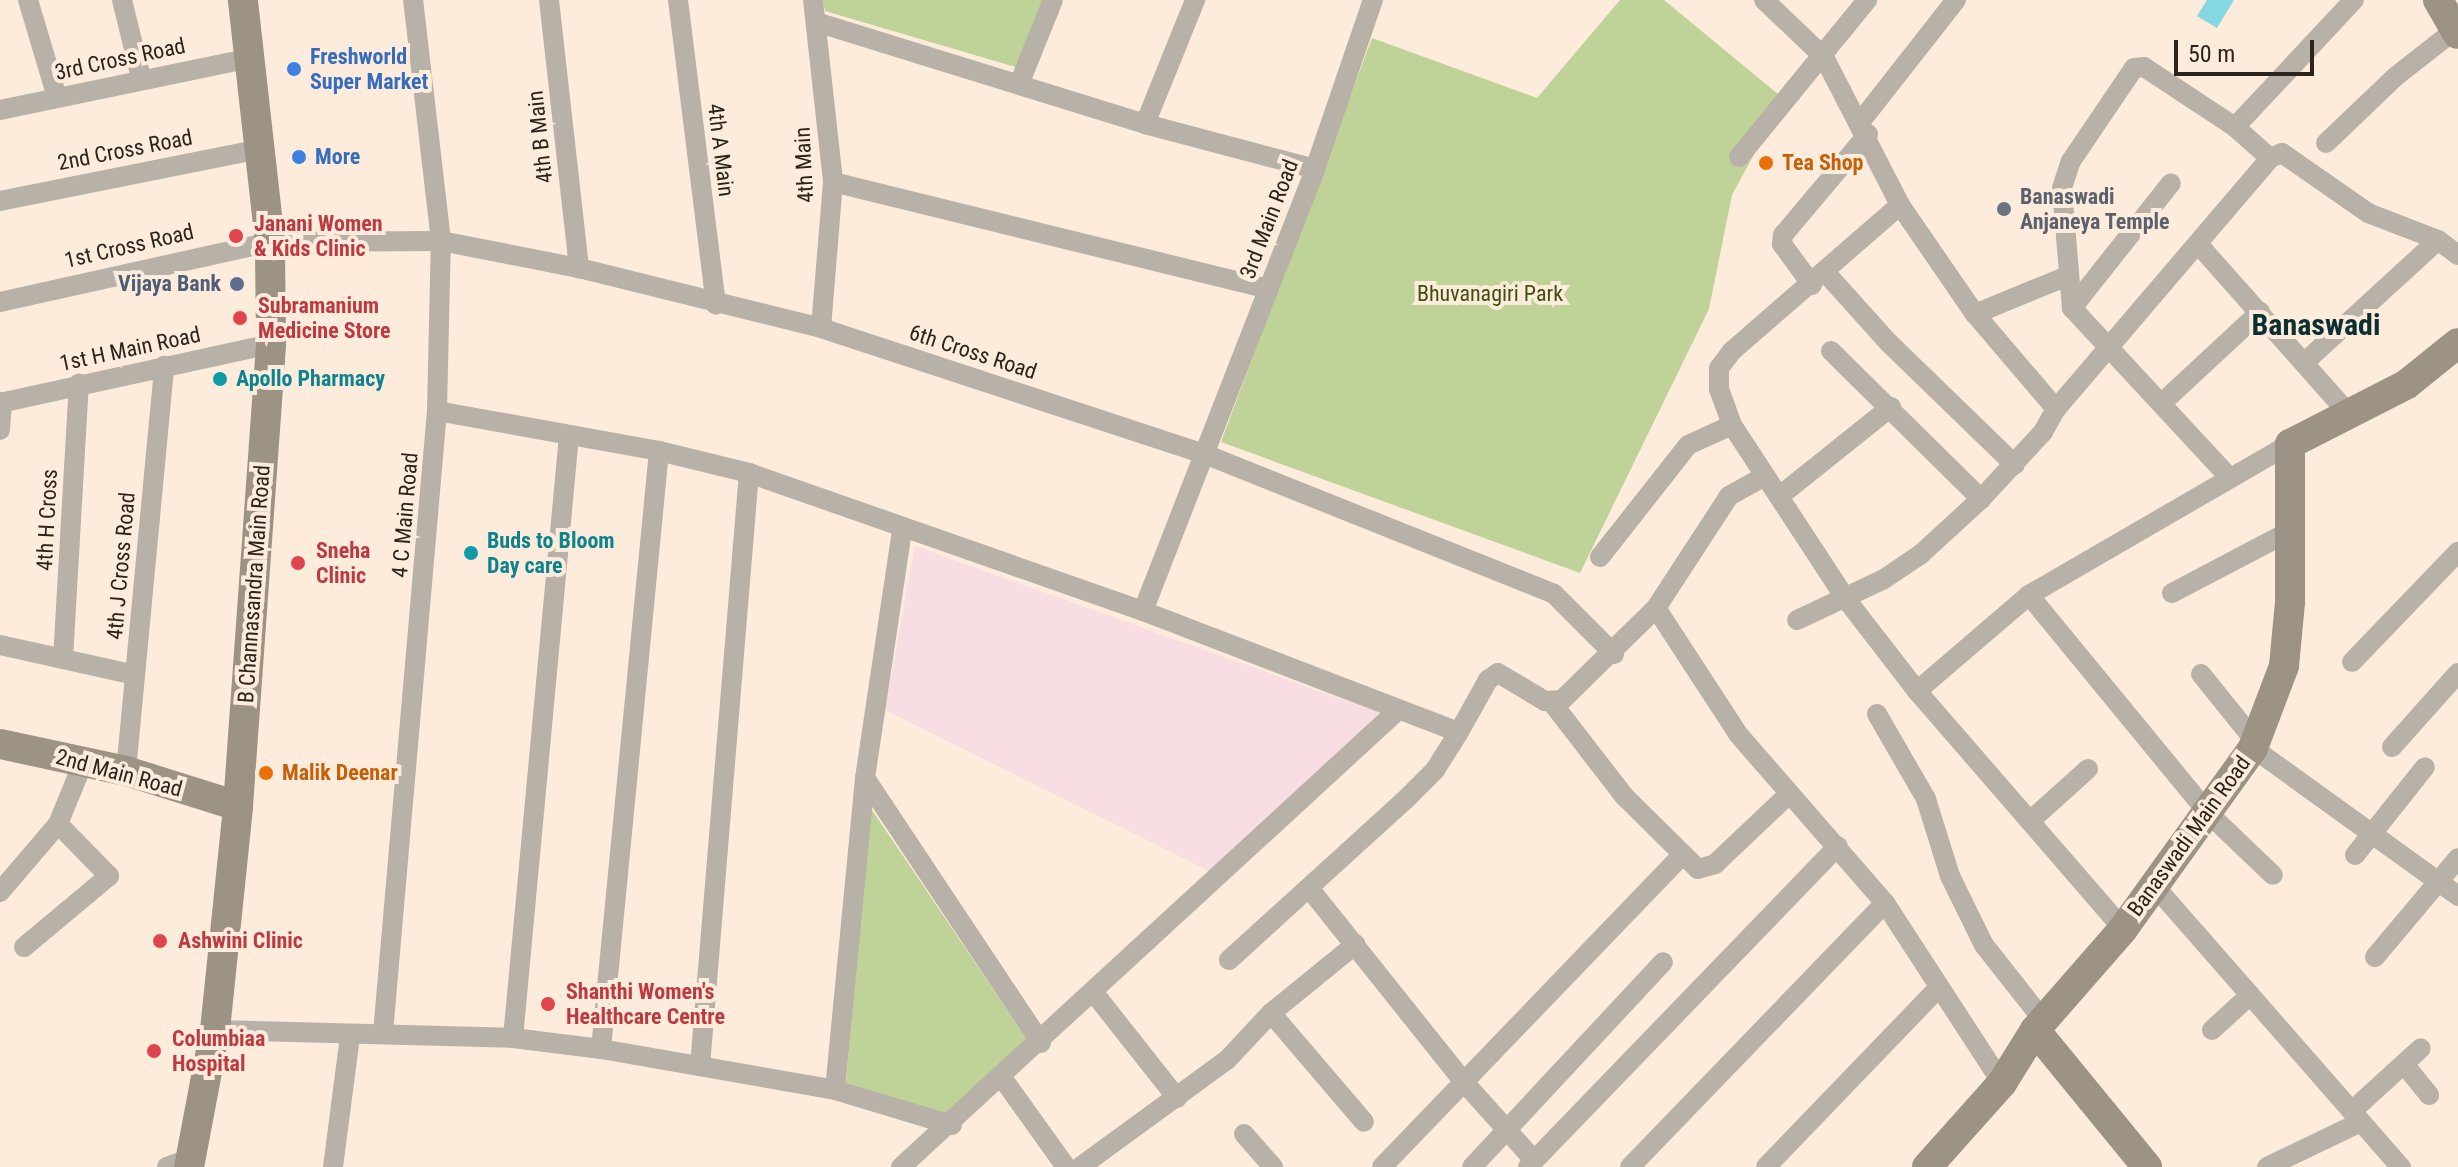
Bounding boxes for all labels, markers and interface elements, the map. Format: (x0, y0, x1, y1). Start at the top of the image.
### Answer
scale bar (2178, 24, 2318, 74)
street label: 3rd Cross Road (52, 32, 188, 86)
text: 50 m (2188, 40, 2235, 68)
place label: Freshworld Super Market (310, 43, 428, 94)
marker: Freshworld Super Market (285, 60, 303, 78)
street label: 4th B Main (522, 89, 558, 185)
street label: 4th A Main (702, 102, 740, 198)
street label: 2nd Cross Road (55, 124, 195, 176)
street label: 4th Main (789, 126, 819, 204)
place label: More (315, 144, 360, 170)
marker: More (290, 148, 308, 166)
place label: Tea Shop (1782, 150, 1863, 176)
marker: Tea Shop (1757, 154, 1775, 172)
street label: 3rd Main Road (1234, 156, 1304, 282)
place label: Banaswadi Anjaneya Temple (2020, 183, 2170, 234)
marker: Banaswadi Anjaneya Temple (1995, 200, 2013, 218)
place label: Janani Women & Kids Clinic (254, 210, 383, 262)
street label: 1st Cross Road (62, 218, 196, 274)
marker: Janani Women & Kids Clinic (225, 225, 247, 247)
place label: Vijaya Bank (118, 271, 221, 297)
marker: Vijaya Bank (228, 275, 246, 293)
park label: Bhuvanagiri Park (1417, 281, 1563, 307)
place label: Subramanium Medicine Store (258, 292, 391, 344)
marker: Subramanium Medicine Store (229, 307, 251, 329)
district label: Banaswadi (2251, 307, 2381, 343)
street label: 6th Cross Road (906, 319, 1040, 385)
street label: 1st H Main Road (57, 321, 203, 377)
place label: Apollo Pharmacy (236, 366, 385, 392)
marker: Apollo Pharmacy (211, 370, 229, 388)
street label: 4 C Main Road (386, 451, 424, 579)
street label: B Channasandra Main Road (233, 464, 275, 704)
street label: 4th H Cross (31, 468, 63, 572)
street label: 4th J Cross Road (101, 491, 141, 641)
place label: Buds to Bloom Day care (487, 527, 615, 578)
place label: Sneha Clinic (316, 537, 370, 588)
marker: Buds to Bloom Day care (462, 544, 480, 562)
marker: Sneha Clinic (287, 552, 309, 574)
street label: 2nd Main Road (53, 743, 185, 803)
street label: Banaswadi Main Road (2122, 751, 2256, 921)
place label: Malik Deenar (282, 760, 398, 786)
marker: Malik Deenar (257, 764, 275, 782)
place label: Ashwini Clinic (178, 928, 303, 954)
marker: Ashwini Clinic (149, 930, 171, 952)
place label: Shanthi Women's Healthcare Centre (566, 978, 725, 1030)
marker: Shanthi Women's Healthcare Centre (537, 993, 559, 1015)
place label: Columbiaa Hospital (172, 1025, 265, 1076)
marker: Columbiaa Hospital (143, 1040, 165, 1062)

